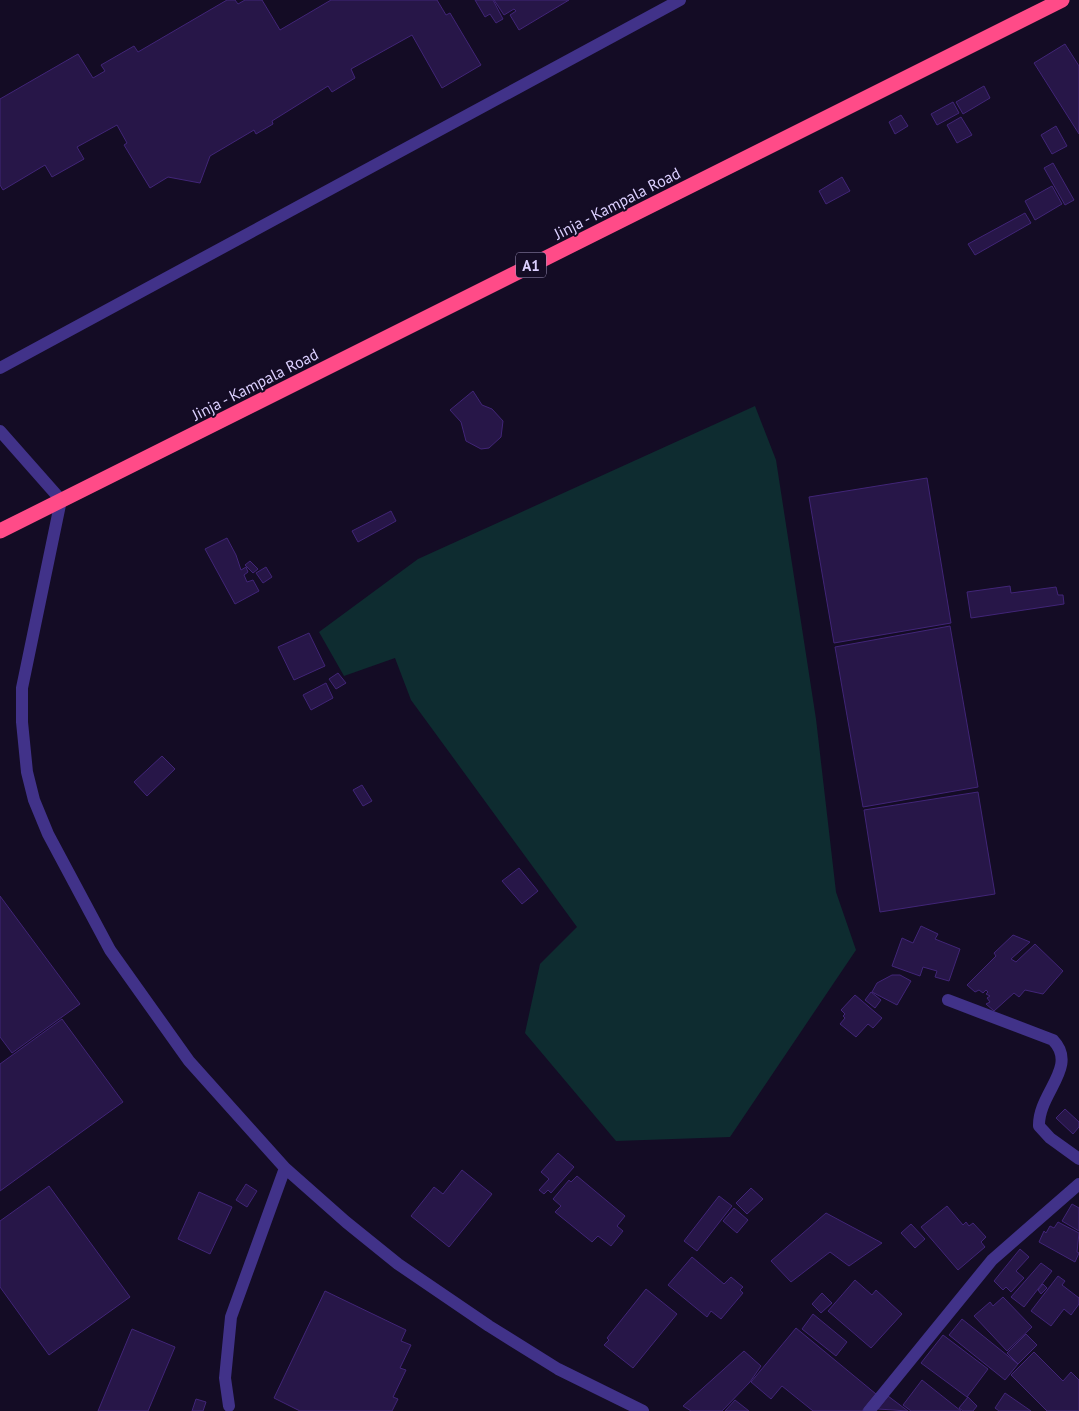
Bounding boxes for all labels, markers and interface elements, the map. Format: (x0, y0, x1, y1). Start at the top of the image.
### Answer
street label: Jinja - Kampala Road (550, 162, 684, 244)
road number: A1 (516, 252, 546, 278)
street label: Jinja - Kampala Road (188, 343, 322, 425)

